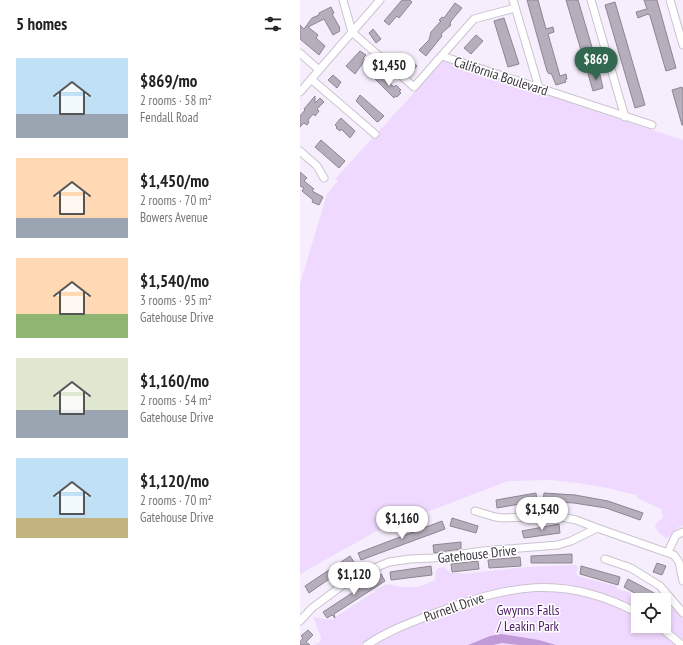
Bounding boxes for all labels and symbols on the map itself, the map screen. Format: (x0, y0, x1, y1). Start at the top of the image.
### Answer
pin: $869 (572, 47, 620, 81)
street label: California Boulevard (452, 52, 550, 100)
pin: $1,450 (356, 53, 422, 87)
pin: $1,540 (509, 497, 575, 531)
pin: $1,160 (369, 506, 435, 540)
street label: Gatehouse Drive (437, 541, 518, 567)
pin: $1,120 (321, 562, 387, 596)
street label: Purnell Drive (421, 588, 487, 626)
park label: Gwynns Falls / Leakin Park (496, 601, 560, 635)

